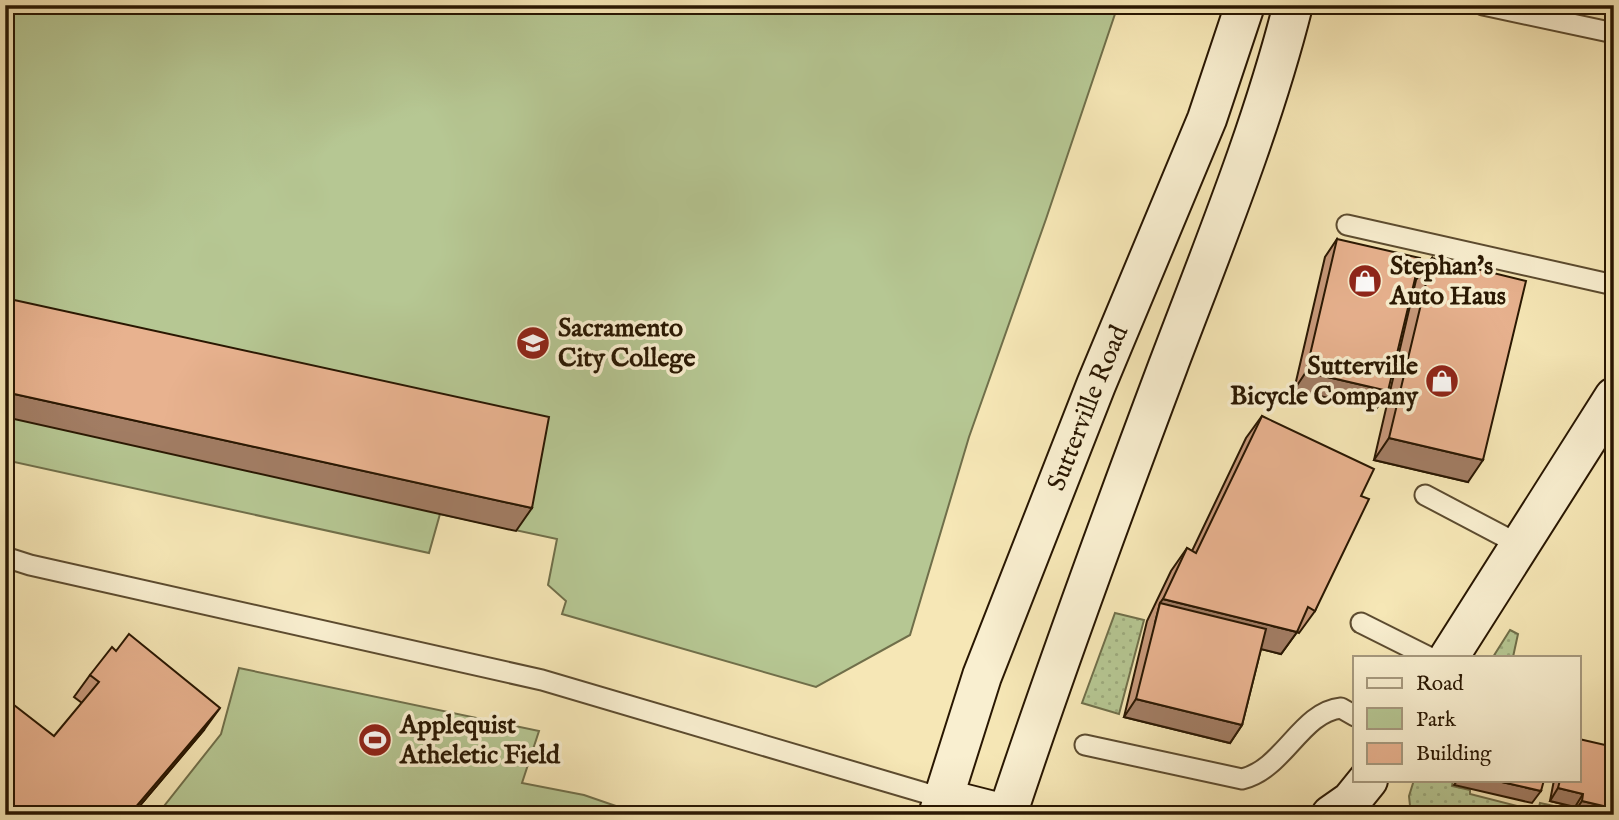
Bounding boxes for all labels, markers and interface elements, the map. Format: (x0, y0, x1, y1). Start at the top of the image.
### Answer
place label: Stephan's Auto Haus (1389, 250, 1506, 313)
shop icon: Stephan's Auto Haus (1346, 262, 1384, 300)
place label: Sacramento City College (558, 312, 695, 375)
street label: Sutterville Road (1040, 320, 1136, 495)
school or university icon: Sacramento City College (514, 324, 552, 362)
place label: Sutterville Bicycle Company (1230, 350, 1419, 413)
shop icon: Sutterville Bicycle Company (1423, 362, 1461, 400)
legend (1353, 656, 1580, 782)
text: Road (1416, 671, 1464, 698)
text: Park (1416, 707, 1457, 734)
place label: Applequist Atheletic Field (399, 709, 561, 772)
sports icon: Applequist Atheletic Field (356, 721, 394, 759)
text: Building (1416, 741, 1492, 768)

